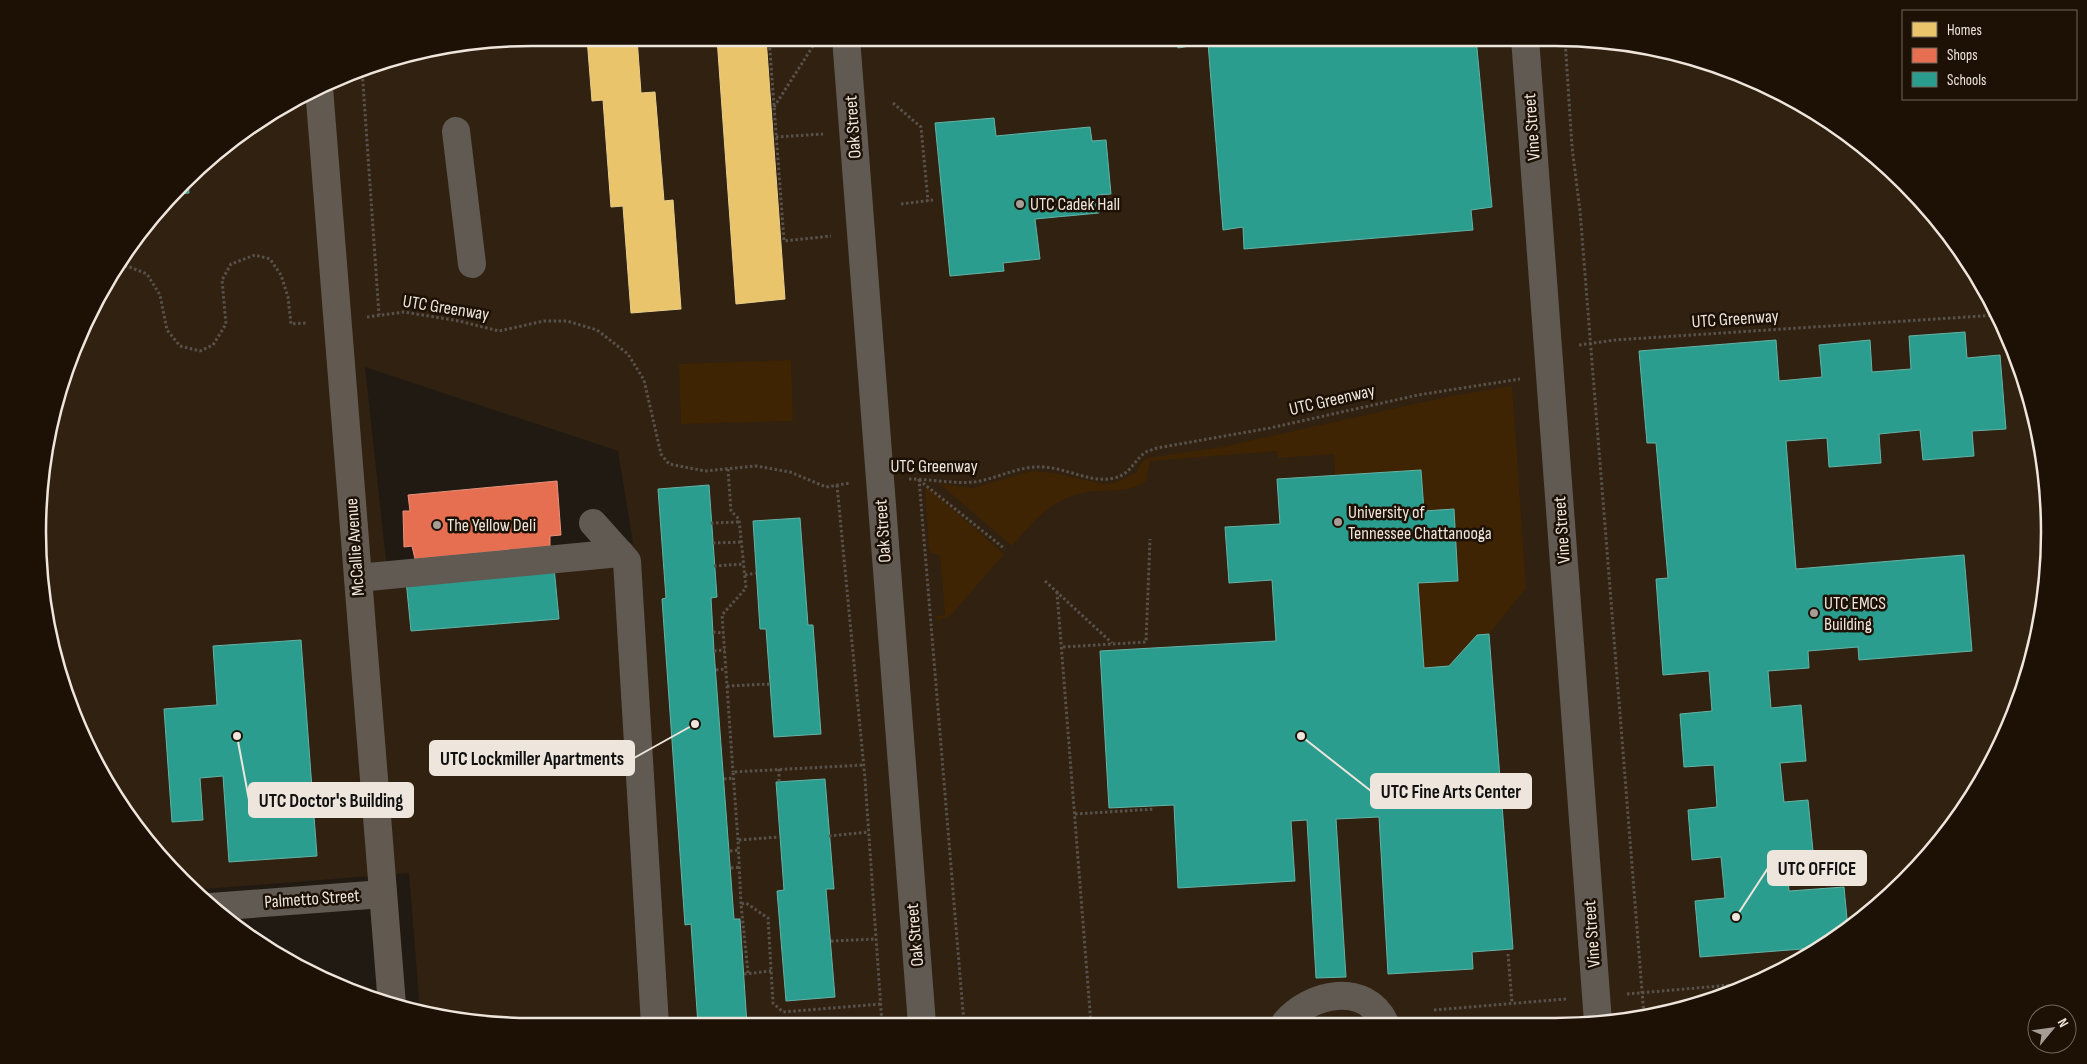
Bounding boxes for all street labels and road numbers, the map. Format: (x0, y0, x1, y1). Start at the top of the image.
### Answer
street label: Vine Street (1519, 92, 1545, 161)
street label: Oak Street (840, 94, 866, 159)
street label: UTC Greenway (401, 291, 491, 325)
street label: UTC Greenway (1691, 305, 1779, 333)
street label: UTC Greenway (1287, 380, 1377, 420)
street label: UTC Greenway (890, 456, 978, 477)
street label: Vine Street (1549, 495, 1575, 564)
street label: McCallie Avenue (341, 497, 369, 597)
street label: Oak Street (870, 498, 896, 563)
street label: Palmetto Street (264, 885, 361, 913)
street label: Vine Street (1579, 899, 1605, 968)
street label: Oak Street (902, 902, 928, 967)

